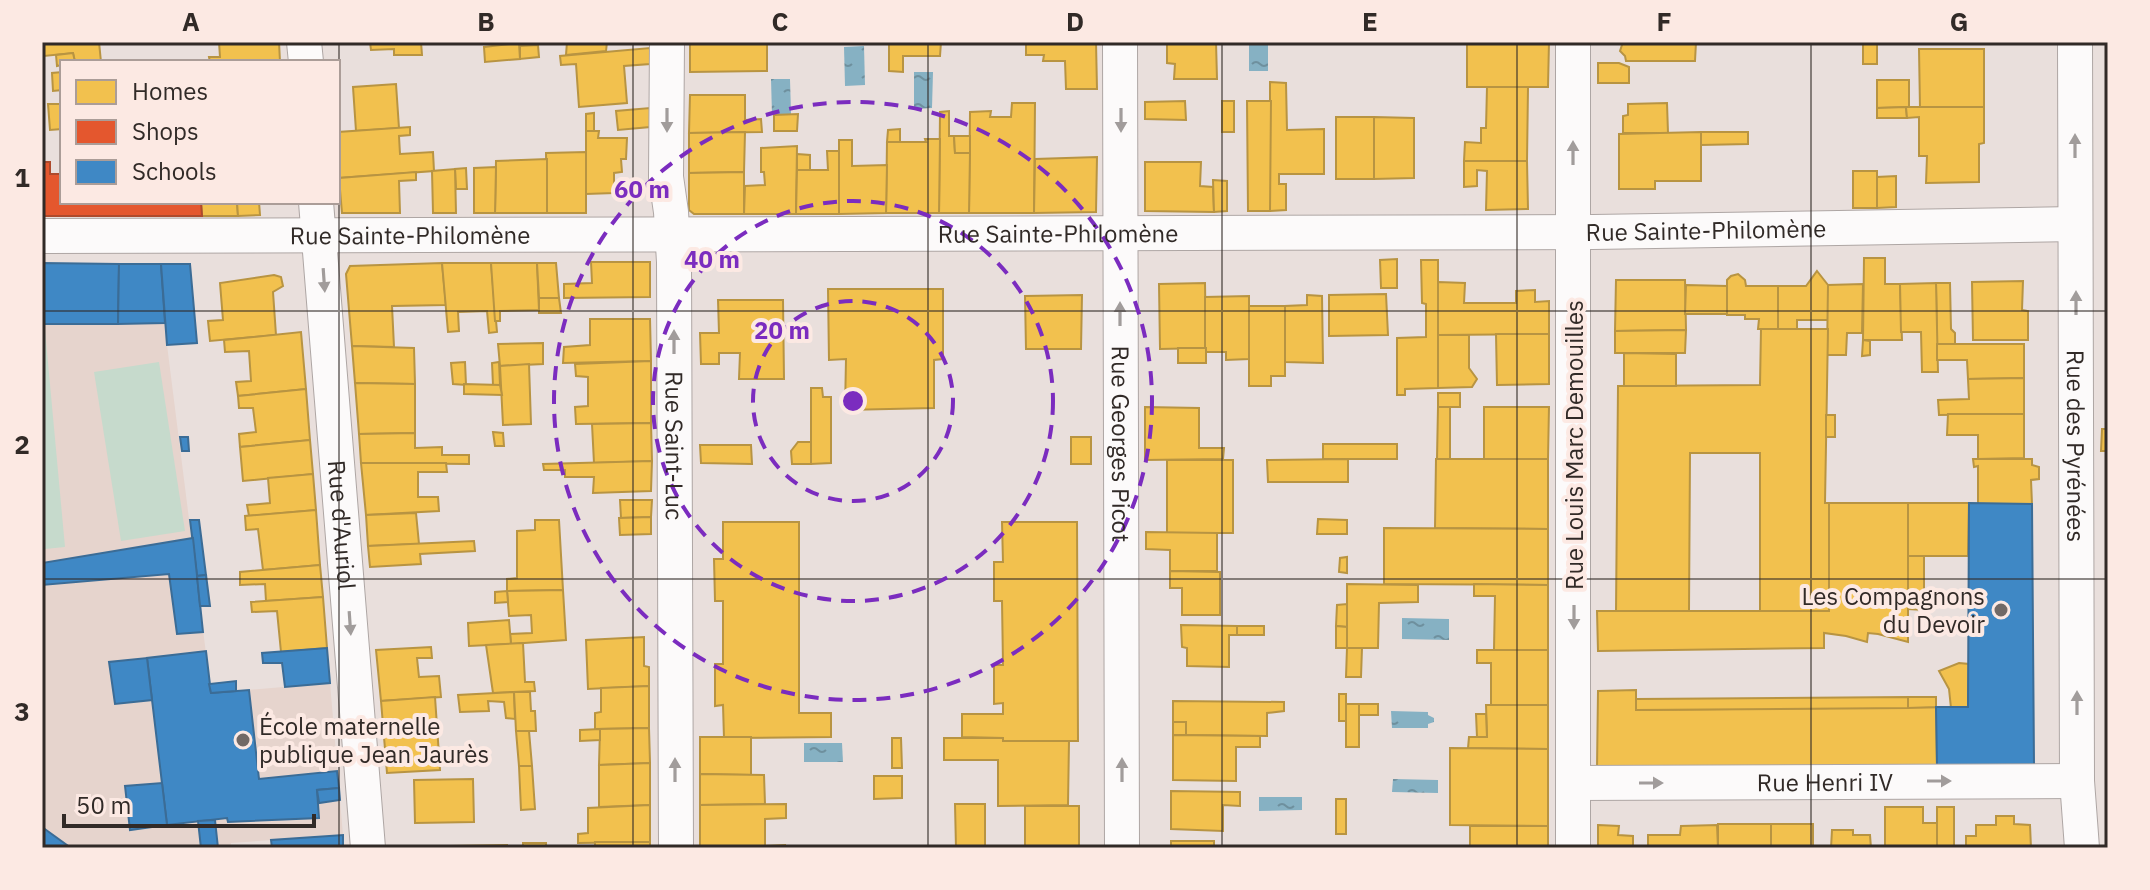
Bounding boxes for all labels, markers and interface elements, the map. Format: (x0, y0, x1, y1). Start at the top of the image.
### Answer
text: A (182, 4, 200, 38)
text: B (477, 4, 495, 38)
text: C (772, 4, 789, 38)
text: D (1066, 4, 1084, 38)
text: E (1362, 4, 1378, 38)
text: F (1656, 4, 1672, 38)
text: G (1950, 4, 1968, 38)
legend (60, 60, 340, 204)
text: Homes (132, 75, 208, 107)
one-way arrow (661, 108, 673, 133)
one-way arrow (1115, 108, 1127, 133)
text: Shops (132, 115, 199, 147)
one-way arrow (2069, 133, 2081, 158)
one-way arrow (1567, 140, 1579, 165)
text: Schools (132, 155, 217, 187)
text: 1 (14, 160, 30, 194)
text: 60 m (614, 173, 670, 205)
street label: Rue Sainte-Philomène (1585, 212, 1827, 248)
street label: Rue Sainte-Philomène (938, 217, 1178, 250)
street label: Rue Sainte-Philomène (290, 219, 530, 251)
text: 40 m (684, 243, 740, 275)
one-way arrow (318, 268, 331, 293)
one-way arrow (2070, 290, 2082, 315)
street label: Rue Louis Marc Demouilles (1558, 300, 1590, 590)
one-way arrow (1114, 301, 1126, 326)
text: 20 m (754, 314, 810, 346)
one-way arrow (668, 329, 680, 354)
street label: Rue Georges Picot (1105, 345, 1137, 543)
street label: Rue des Pyrénées (2060, 350, 2092, 542)
street label: Rue Saint-Luc (658, 371, 691, 520)
centre of rings (839, 387, 867, 415)
text: 2 (14, 427, 30, 461)
street label: Rue d'Auriol (321, 459, 363, 591)
place label: Les Compagnons du Devoir (1802, 580, 1985, 640)
marker: Les Compagnons du Devoir (1992, 601, 2010, 619)
one-way arrow (1568, 605, 1580, 630)
one-way arrow (344, 611, 357, 636)
one-way arrow (2071, 690, 2083, 715)
text: 3 (14, 694, 30, 728)
place label: École maternelle publique Jean Jaurès (259, 710, 489, 770)
marker: École maternelle publique Jean Jaurès (234, 731, 252, 749)
one-way arrow (669, 757, 681, 782)
one-way arrow (1116, 757, 1128, 782)
street label: Rue Henri IV (1757, 766, 1894, 798)
one-way arrow (1927, 775, 1952, 787)
one-way arrow (1639, 777, 1664, 789)
scale bar (64, 778, 314, 828)
text: 50 m (76, 789, 131, 821)

